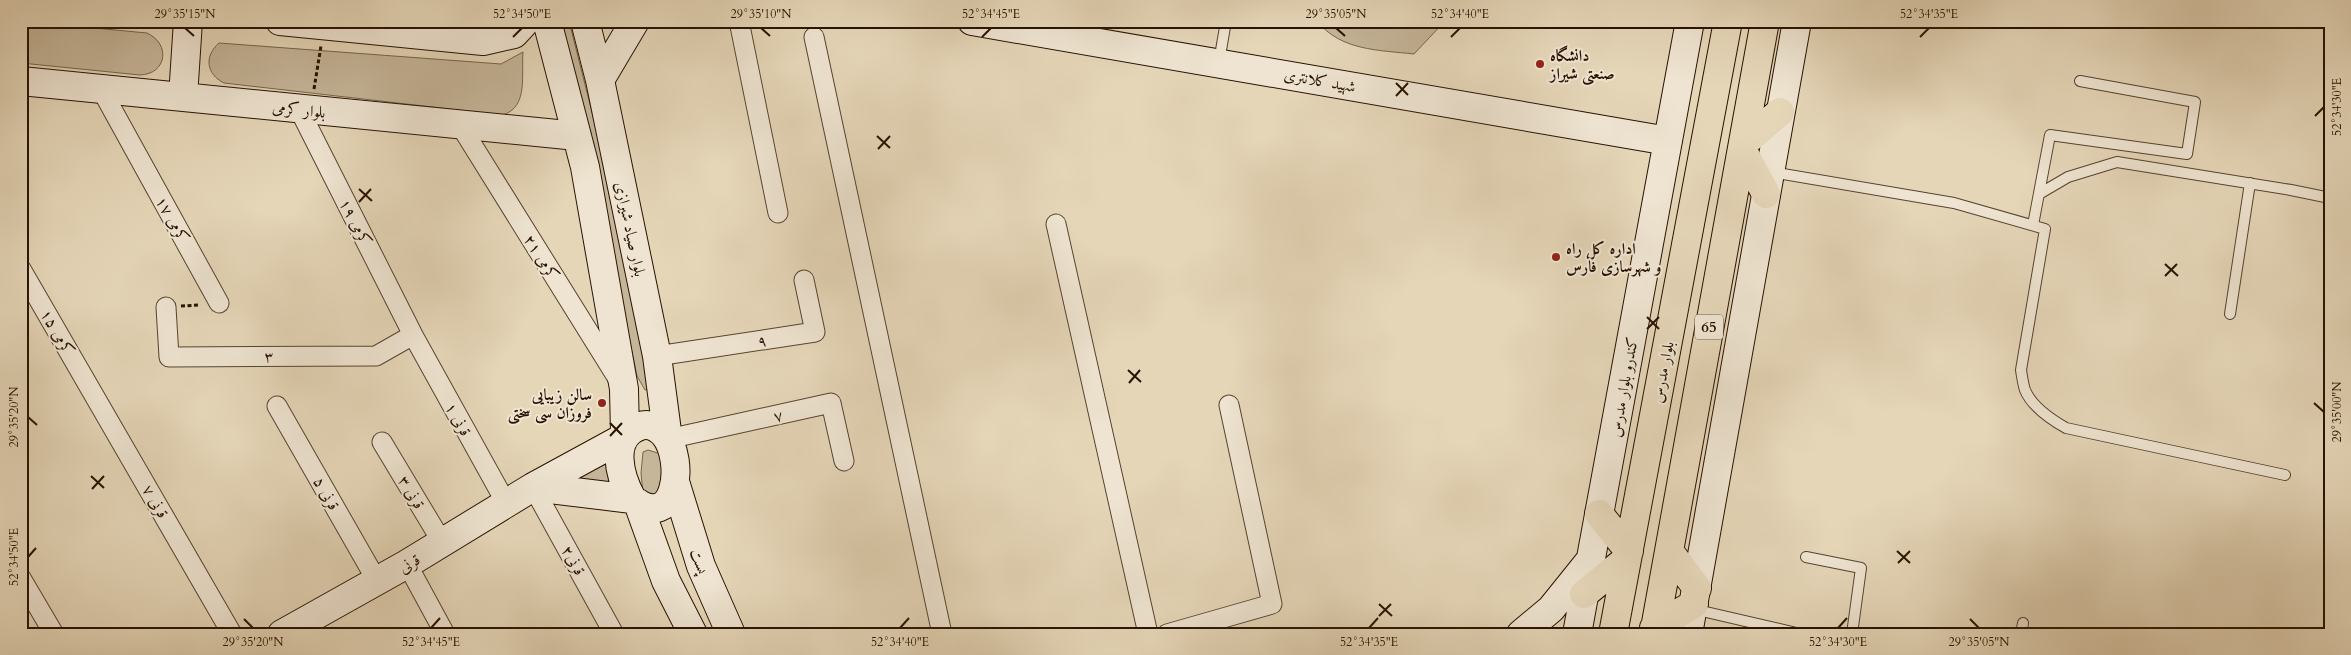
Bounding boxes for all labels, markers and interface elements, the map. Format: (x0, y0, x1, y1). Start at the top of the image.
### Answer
text: 29°35'15"N (155, 6, 216, 22)
text: 52°34'50"E (493, 6, 551, 22)
text: 29°35'10"N (731, 6, 792, 22)
text: 52°34'45"E (962, 6, 1020, 22)
text: 29°35'05"N (1306, 6, 1367, 22)
text: 52°34'40"E (1431, 6, 1489, 22)
text: 52°34'35"E (1900, 6, 1958, 22)
place label: دانشگاه صنعتی شیراز (1548, 45, 1615, 86)
marker: دانشگاه صنعتی شیراز (1534, 58, 1546, 70)
street label: شهید کلانتری (1282, 64, 1358, 98)
text: 52°34'30"E (2329, 78, 2345, 136)
street label: بلوار کرمی (271, 96, 327, 124)
street label: بلوار صیاد شیرازی (609, 180, 651, 279)
street label: کرمی ۱۷ (150, 192, 194, 247)
street label: کرمی ۱۹ (334, 195, 376, 250)
street label: کرمی ۲۱ (518, 230, 564, 285)
place label: اداره کل راه و شهرسازی فارس (1566, 238, 1661, 278)
marker: اداره کل راه و شهرسازی فارس (1550, 251, 1562, 263)
street label: کرمی ۱۵ (35, 305, 79, 360)
road number: 65 (1695, 314, 1723, 340)
street label: ۹ (756, 329, 769, 353)
street label: کندرو بلوار مدرس (1604, 335, 1644, 439)
street label: بلوار مدرس (1646, 339, 1680, 405)
street label: ۳ (264, 346, 274, 368)
text: 29°35'00"N (2329, 381, 2345, 442)
place label: سالن زیبایی فروزان سی سختی (508, 384, 592, 425)
text: 29°35'20"N (6, 386, 22, 447)
marker: سالن زیبایی فروزان سی سختی (596, 397, 608, 409)
street label: قرنی ۱ (440, 399, 476, 440)
street label: ۷ (771, 404, 785, 428)
street label: قرنی ۳ (393, 472, 430, 513)
street label: قرنی ۵ (308, 473, 345, 514)
street label: قرنی ۷ (137, 481, 174, 522)
text: 52°34'50"E (6, 528, 22, 586)
street label: قرنی۲ (556, 541, 590, 580)
street label: پست (684, 546, 714, 578)
street label: قرنی (394, 549, 425, 579)
text: 29°35'20"N (223, 634, 284, 650)
text: 52°34'45"E (402, 634, 460, 650)
text: 52°34'40"E (871, 634, 929, 650)
text: 52°34'35"E (1340, 634, 1398, 650)
text: 52°34'30"E (1809, 634, 1867, 650)
text: 29°35'05"N (1949, 634, 2010, 650)

